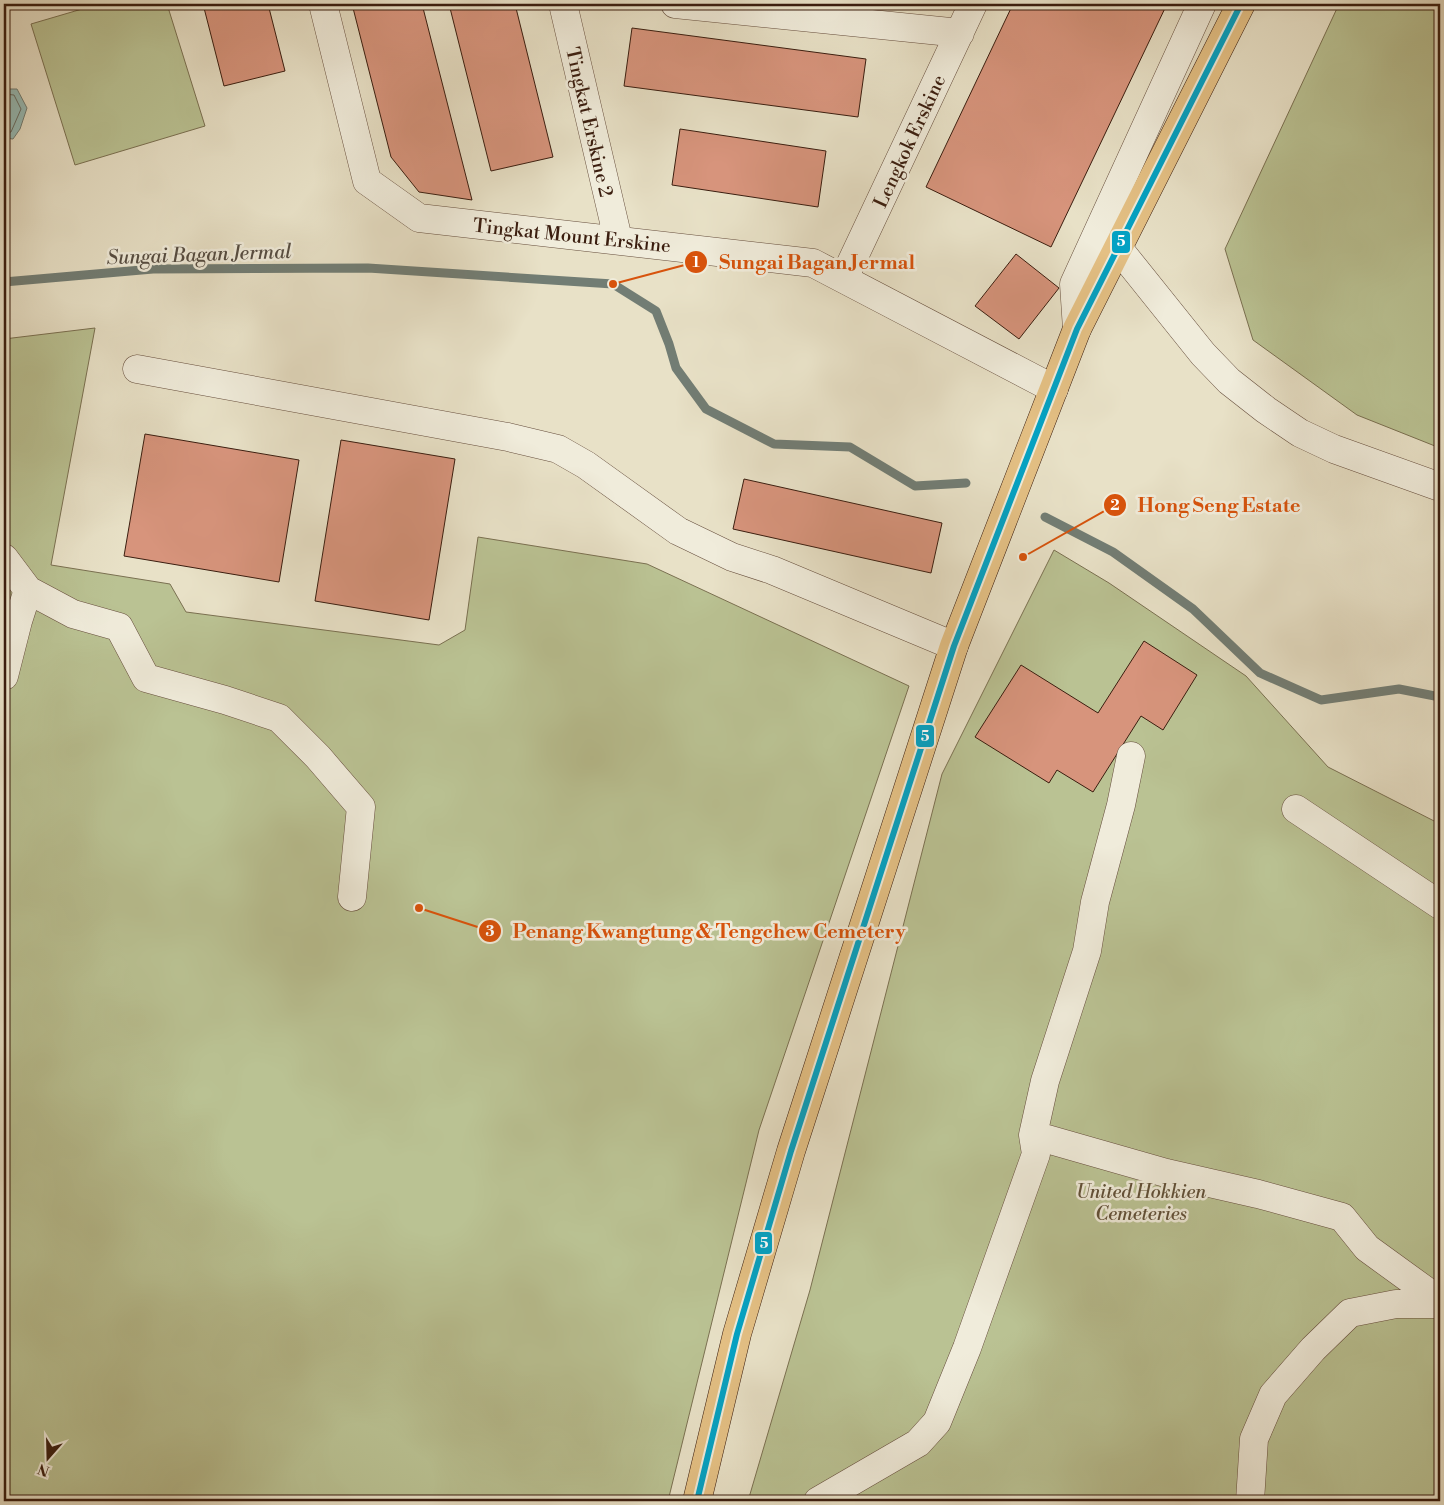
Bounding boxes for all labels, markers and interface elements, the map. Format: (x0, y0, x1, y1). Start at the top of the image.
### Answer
street label: Tingkat Erskine 2 (560, 45, 618, 199)
street label: Lengkok Erskine (869, 71, 951, 212)
street label: Tingkat Mount Erskine (472, 214, 672, 258)
line badge: 5 (1111, 230, 1131, 254)
text: 5 (1117, 233, 1126, 251)
water label: Sungai Bagan Jermal (106, 240, 293, 271)
callout: Sungai Bagan Jermal (683, 245, 925, 280)
text: Sungai Bagan Jermal (719, 251, 915, 276)
text: 1 (692, 253, 700, 272)
callout: Hong Seng Estate (1103, 488, 1311, 523)
text: Hong Seng Estate (1138, 494, 1301, 519)
text: 2 (1110, 496, 1120, 515)
line badge: 5 (915, 724, 935, 748)
text: 5 (921, 728, 930, 746)
callout: Penang Kwangtung & Tengchew Cemetery (478, 913, 915, 948)
text: Penang Kwangtung & Tengchew Cemetery (513, 920, 906, 945)
text: 3 (485, 922, 495, 941)
park label: United Hokkien Cemeteries (1076, 1180, 1206, 1226)
line badge: 5 (754, 1231, 773, 1255)
text: 5 (760, 1235, 769, 1253)
north arrow (22, 1432, 72, 1482)
text: N (36, 1459, 52, 1480)

